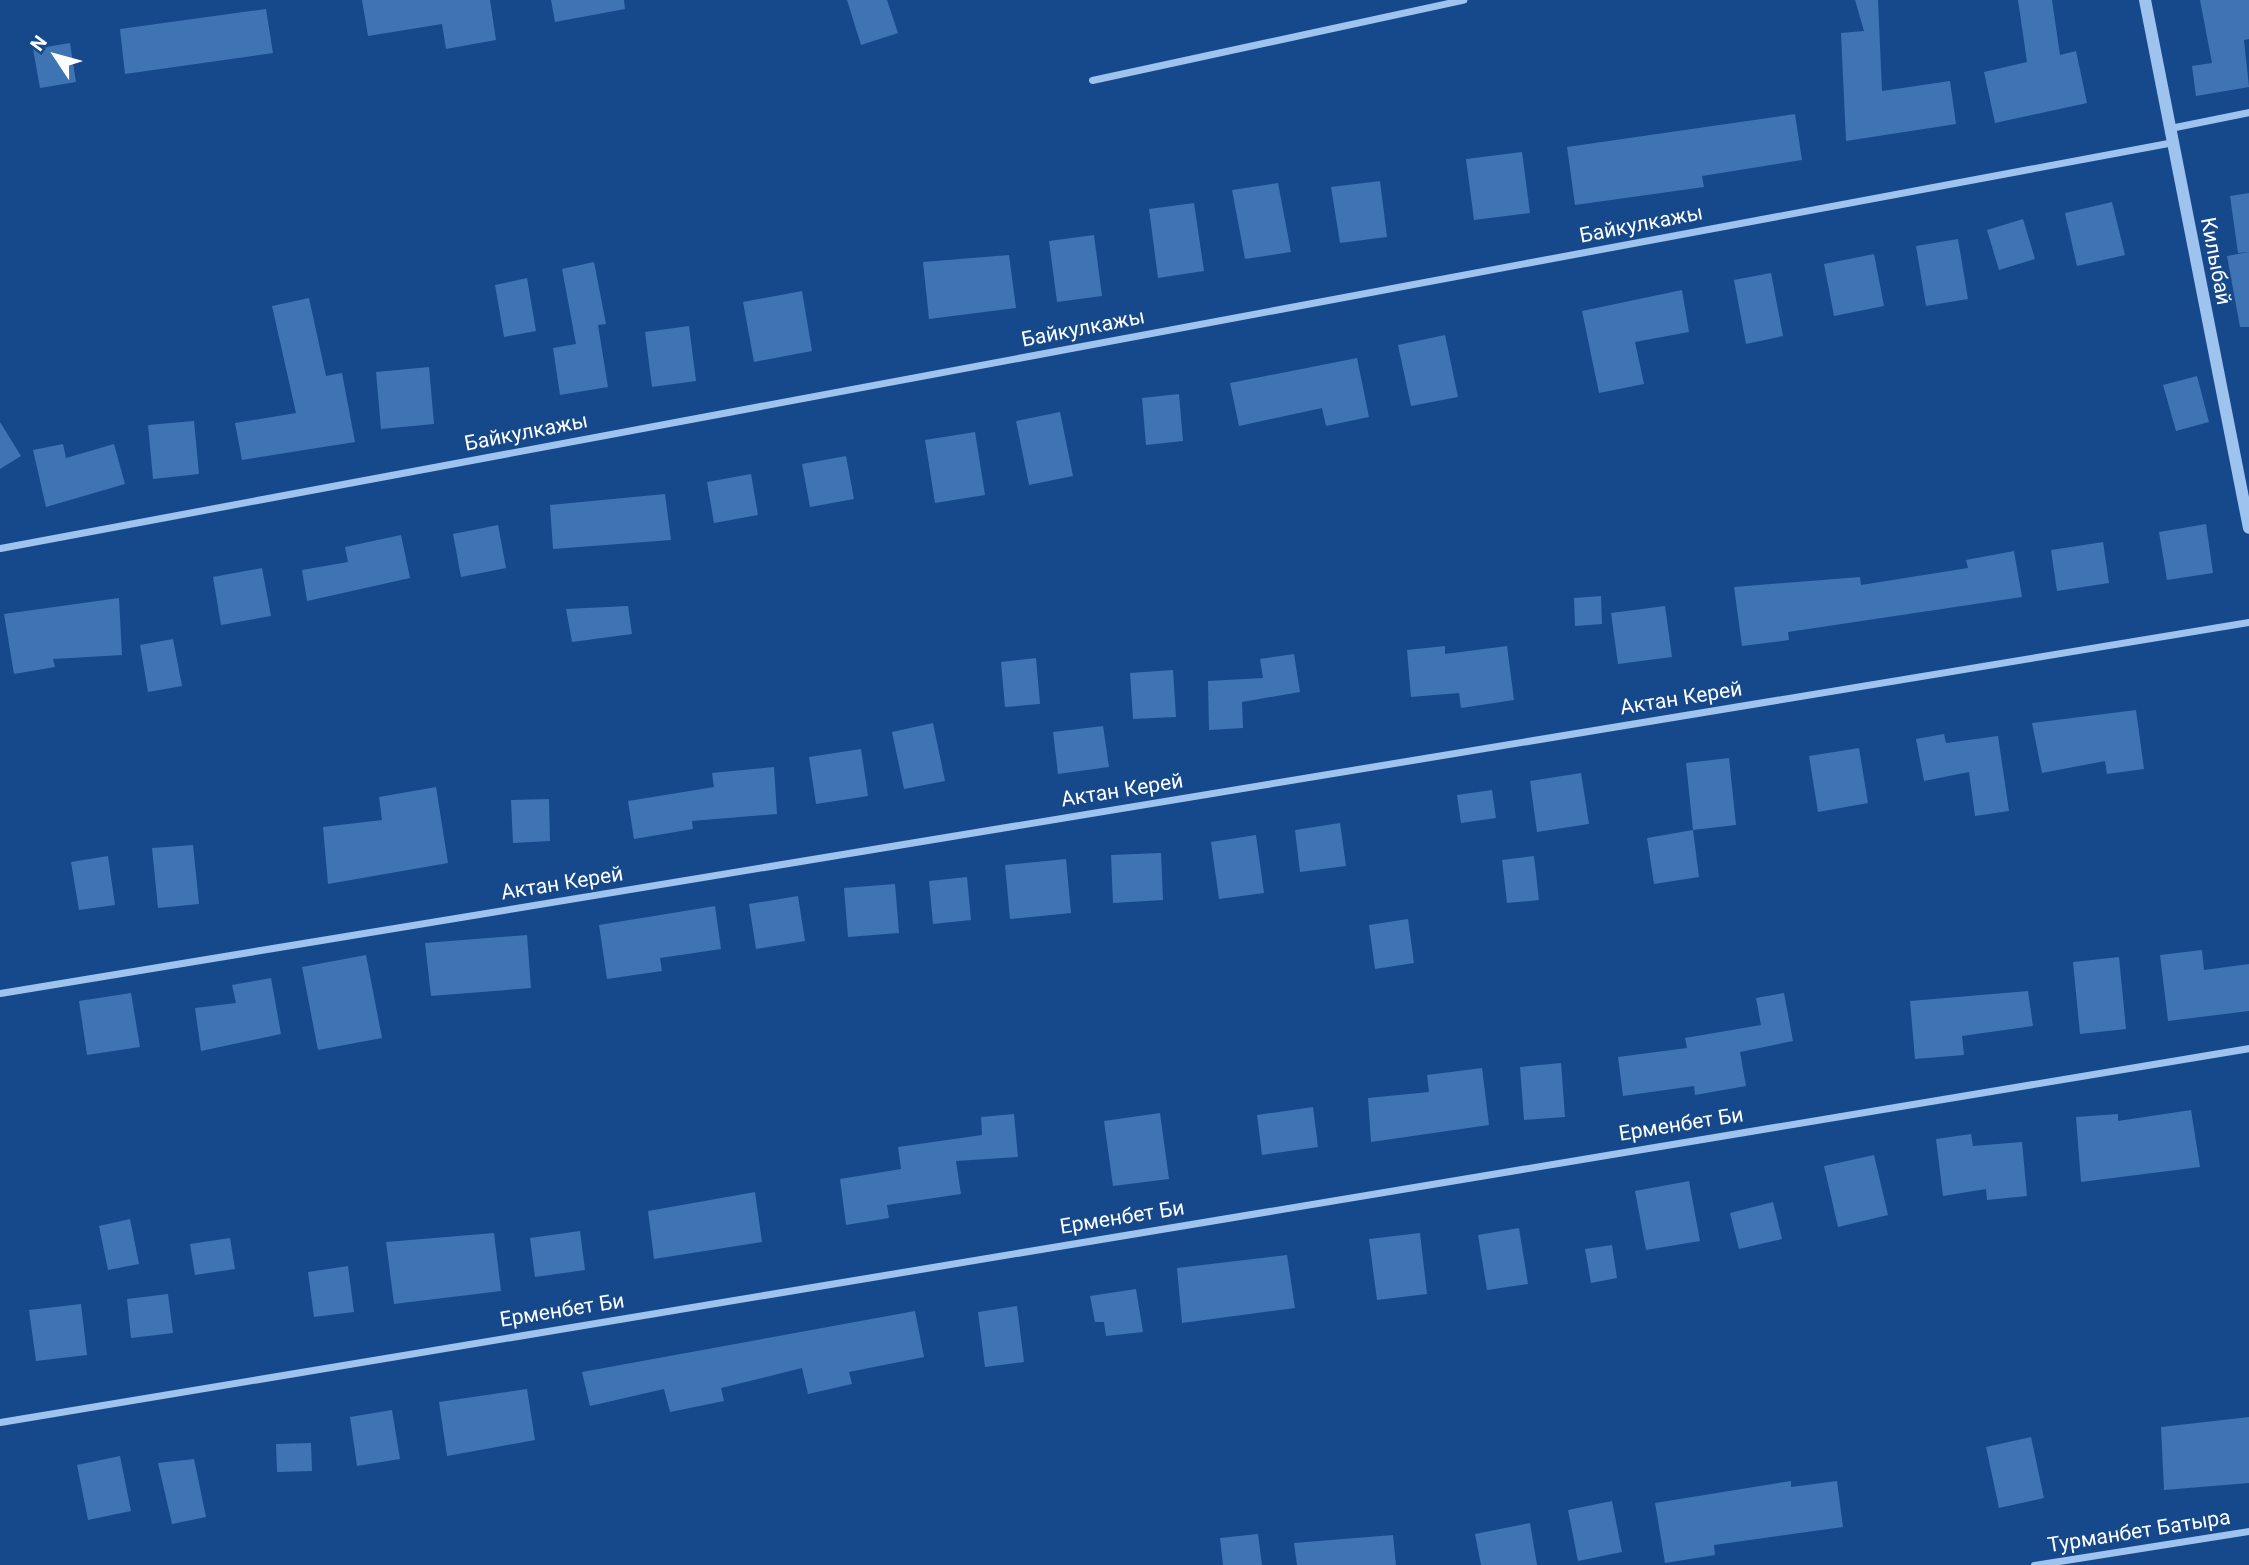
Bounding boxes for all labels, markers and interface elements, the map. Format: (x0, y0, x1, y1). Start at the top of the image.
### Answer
north arrow (21, 21, 91, 91)
text: N (25, 31, 52, 56)
street label: Байкулкажы (1577, 200, 1705, 248)
street label: Килыбай (2195, 215, 2237, 307)
street label: Байкулкажы (1019, 304, 1147, 352)
street label: Байкулкажы (462, 408, 590, 456)
street label: Актан Керей (1618, 676, 1744, 720)
street label: Актан Керей (1059, 768, 1185, 812)
street label: Актан Керей (499, 861, 625, 905)
street label: Ерменбет Би (1617, 1102, 1745, 1146)
street label: Ерменбет Би (1058, 1195, 1186, 1239)
street label: Ерменбет Би (498, 1288, 626, 1332)
street label: Турманбет Батыра (2046, 1504, 2232, 1558)

